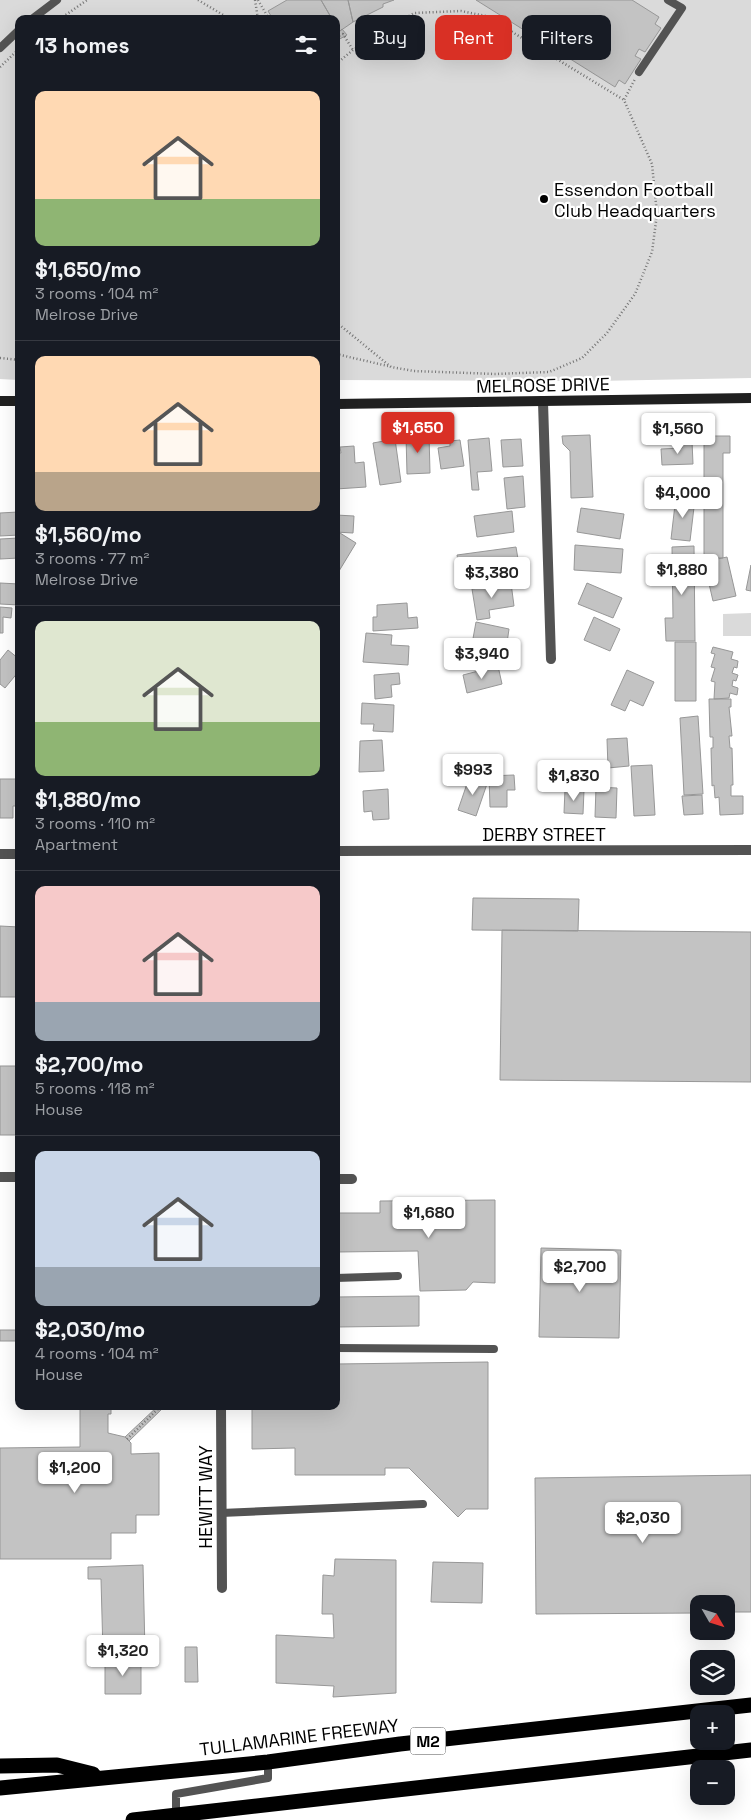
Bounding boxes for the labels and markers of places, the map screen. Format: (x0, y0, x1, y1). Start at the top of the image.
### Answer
place label: Essendon Football Club Headquarters (554, 178, 716, 222)
marker: Essendon Football Club Headquarters (538, 193, 550, 205)
pin: $1,650 (377, 412, 459, 454)
pin: $1,560 (637, 412, 719, 455)
pin: $4,000 (642, 476, 724, 519)
pin: $1,880 (641, 554, 723, 596)
pin: $3,380 (451, 556, 533, 599)
pin: $3,940 (441, 638, 523, 680)
pin: $993 (443, 754, 503, 796)
pin: $1,830 (533, 760, 615, 802)
pin: $1,680 (388, 1196, 470, 1239)
pin: $2,700 (539, 1250, 621, 1293)
pin: $1,200 (34, 1452, 116, 1494)
pin: $2,030 (602, 1502, 684, 1544)
pin: $1,320 (82, 1634, 164, 1677)

